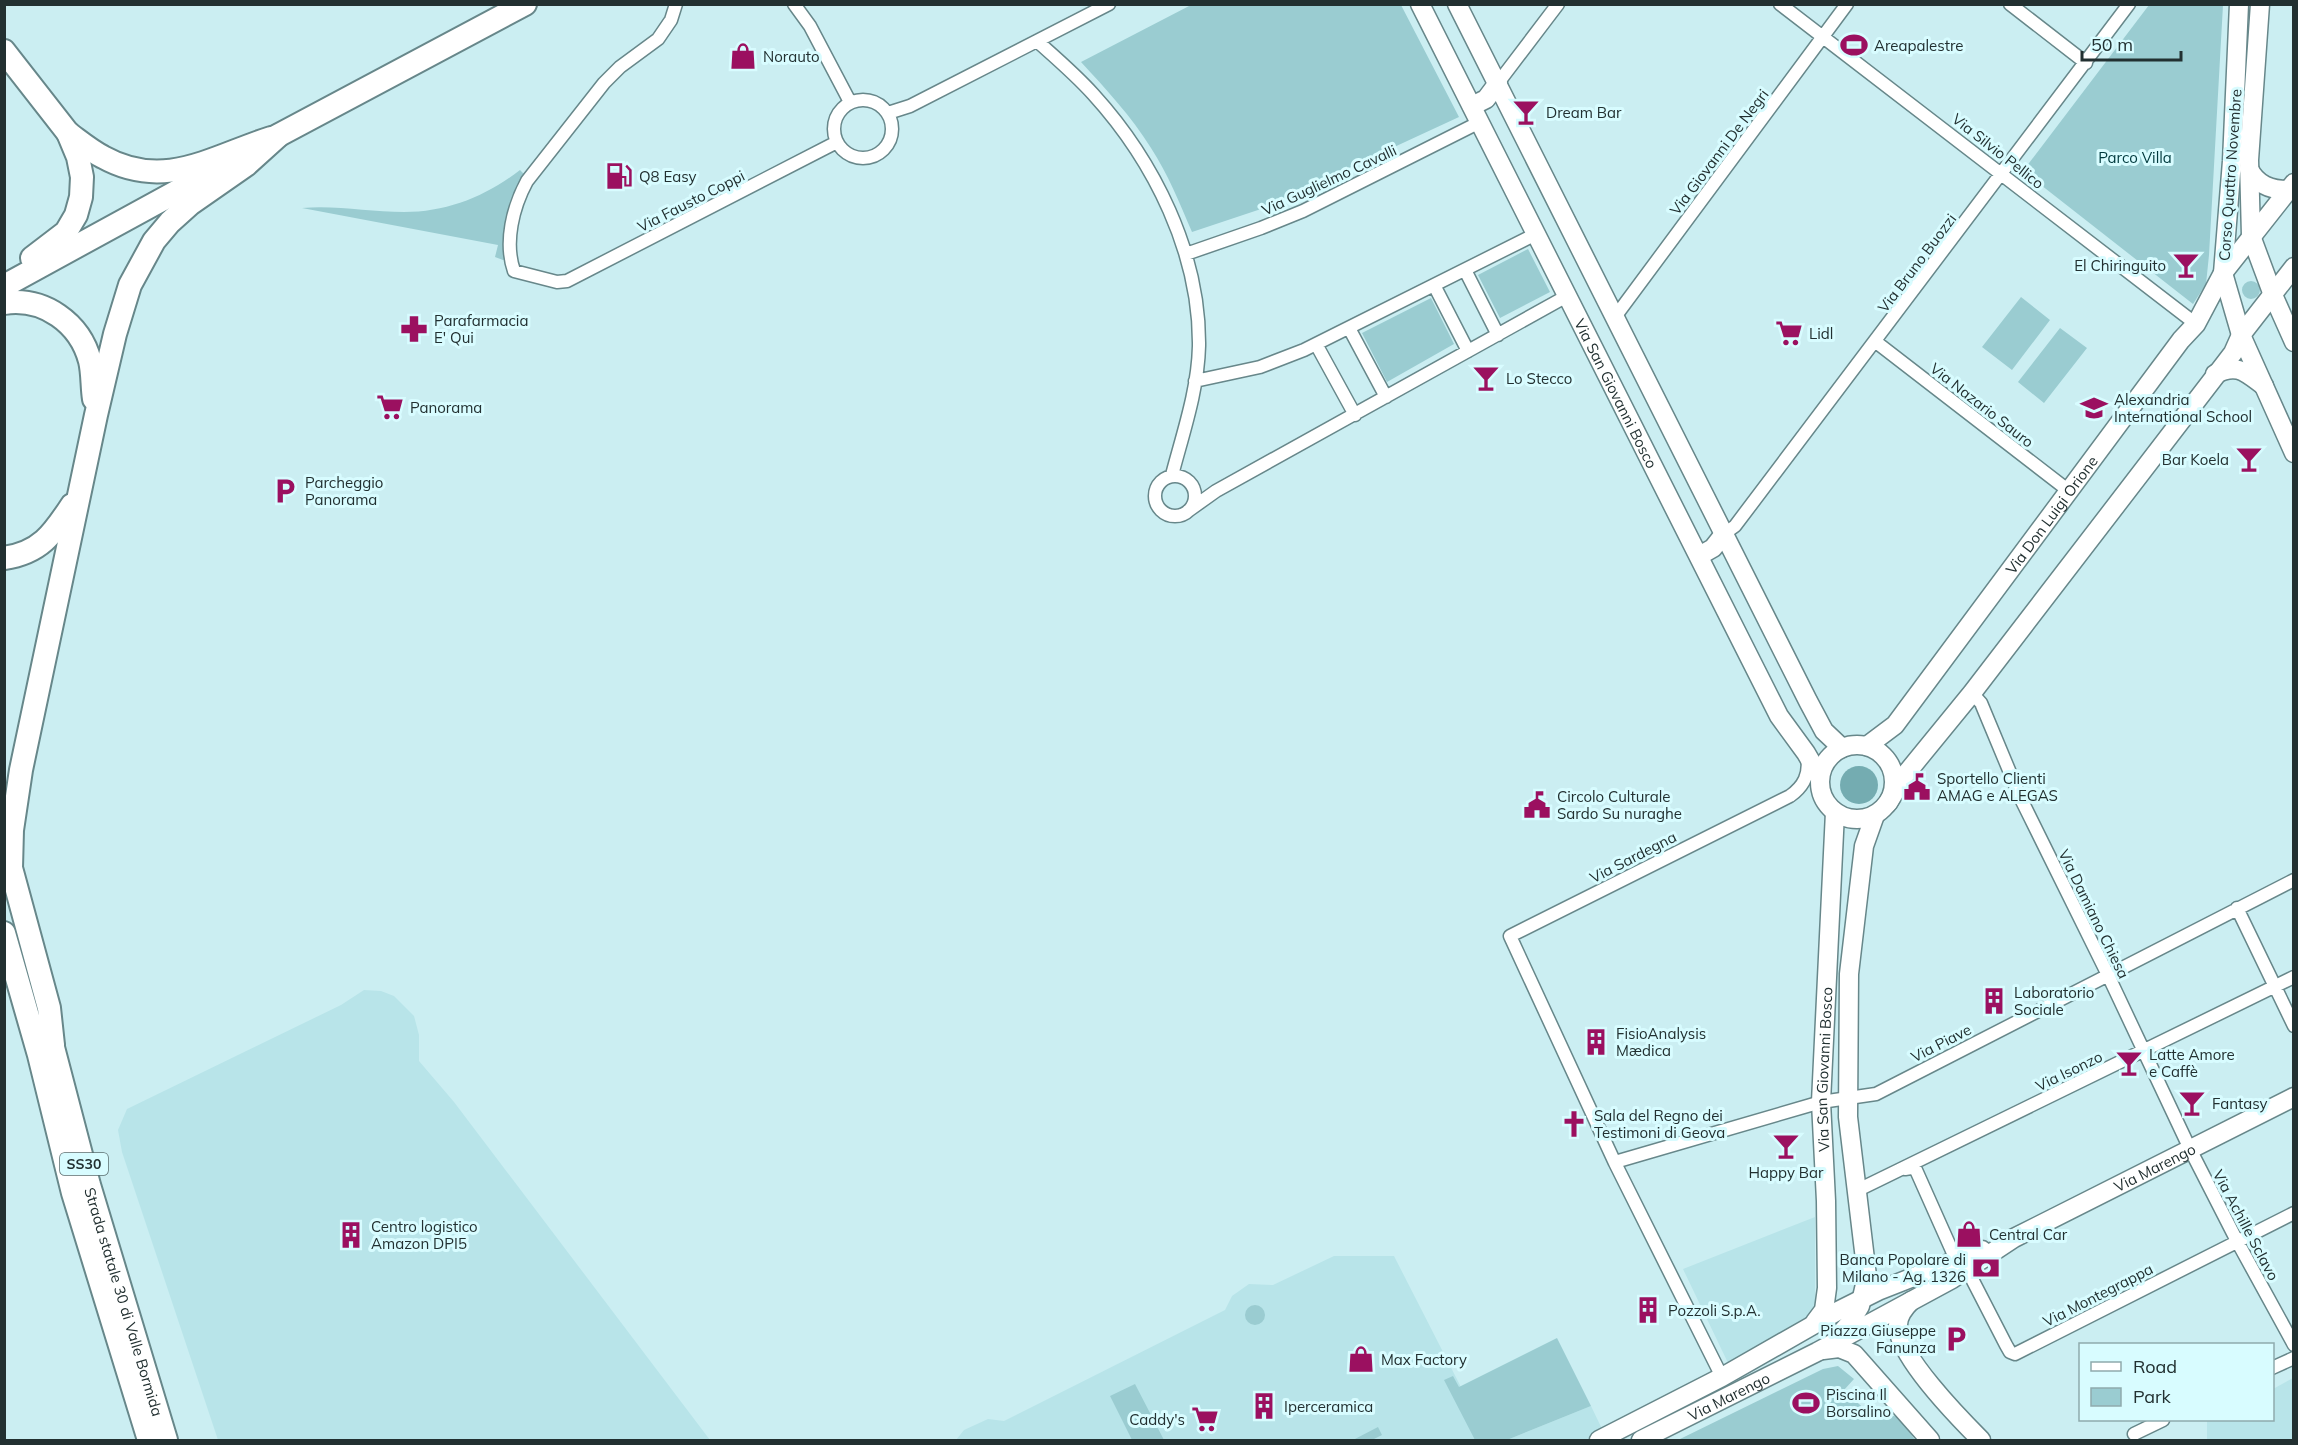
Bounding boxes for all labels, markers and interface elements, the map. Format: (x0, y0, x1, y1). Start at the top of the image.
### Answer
scale bar (2082, 24, 2181, 62)
sports icon: Areapalestre (1839, 30, 1869, 60)
text: 50 m (2091, 33, 2133, 56)
place label: Areapalestre (1874, 36, 1963, 55)
shop icon: Norauto (728, 41, 758, 71)
place label: Norauto (763, 47, 820, 66)
street label: Via Giovanni De Negri (1666, 85, 1772, 219)
street label: Corso Quattro Novembre (2215, 88, 2245, 262)
bar icon: Dream Bar (1511, 97, 1541, 127)
place label: Dream Bar (1546, 103, 1622, 122)
street label: Via Silvio Pellico (1948, 109, 2048, 193)
street label: Via Guglielmo Cavalli (1259, 140, 1399, 220)
park label: Parco Villa (2098, 148, 2172, 167)
fuel station icon: Q8 Easy (604, 161, 634, 191)
street label: Via Fausto Coppi (634, 166, 748, 236)
place label: Q8 Easy (639, 167, 696, 186)
street label: Via Bruno Buozzi (1874, 210, 1960, 316)
bar icon: El Chiringuito (2171, 250, 2201, 280)
place label: El Chiringuito (2074, 256, 2166, 275)
place label: Parafarmacia E' Qui (434, 311, 528, 347)
pharmacy icon: Parafarmacia E' Qui (399, 314, 429, 344)
street label: Via San Giovanni Bosco (1571, 315, 1662, 471)
supermarket icon: Lidl (1774, 318, 1804, 348)
place label: Lidl (1809, 324, 1833, 343)
street label: Via Nazario Sauro (1926, 359, 2038, 451)
bar icon: Lo Stecco (1471, 363, 1501, 393)
place label: Lo Stecco (1506, 369, 1572, 388)
place label: Alexandria International School (2114, 390, 2252, 426)
supermarket icon: Panorama (375, 392, 405, 422)
school or university icon: Alexandria International School (2079, 393, 2109, 423)
place label: Panorama (410, 398, 482, 417)
bar icon: Bar Koela (2234, 444, 2264, 474)
place label: Bar Koela (2162, 450, 2229, 469)
street label: Via Don Luigi Orione (2001, 452, 2101, 578)
place label: Parcheggio Panorama (305, 473, 383, 509)
parking icon: Parcheggio Panorama (270, 476, 300, 506)
place label: Sportello Clienti AMAG e ALEGAS (1937, 769, 2058, 805)
public building icon: Sportello Clienti AMAG e ALEGAS (1902, 772, 1932, 802)
place label: Circolo Culturale Sardo Su nuraghe (1557, 787, 1682, 823)
public building icon: Circolo Culturale Sardo Su nuraghe (1522, 790, 1552, 820)
street label: Via Sardegna (1587, 827, 1679, 887)
street label: Via Damiano Chiesa (2054, 846, 2134, 982)
place label: Laboratorio Sociale (2014, 983, 2094, 1019)
street label: Via San Giovanni Bosco (1811, 986, 1836, 1152)
building icon: Laboratorio Sociale (1979, 986, 2009, 1016)
street label: Via Piave (1908, 1020, 1974, 1066)
place label: FisioAnalysis Mædica (1616, 1024, 1706, 1060)
building icon: FisioAnalysis Mædica (1581, 1027, 1611, 1057)
place label: Latte Amore e Caffè (2149, 1045, 2235, 1081)
street label: Via Isonzo (2033, 1047, 2105, 1095)
bar icon: Latte Amore e Caffè (2114, 1048, 2144, 1078)
bar icon: Fantasy (2177, 1088, 2207, 1118)
place label: Fantasy (2212, 1094, 2267, 1113)
place label: Sala del Regno dei Testimoni di Geova (1594, 1106, 1725, 1142)
church icon: Sala del Regno dei Testimoni di Geova (1559, 1109, 1589, 1139)
bar icon: Happy Bar (1771, 1131, 1801, 1161)
street label: Via Marengo (2111, 1139, 2199, 1196)
road number: SS30 (60, 1153, 108, 1175)
place label: Happy Bar (1749, 1163, 1824, 1182)
street label: Via Achille Sclavo (2209, 1166, 2283, 1284)
street label: Strada statale 30 di Valle Bormida (81, 1185, 168, 1418)
place label: Centro logistico Amazon DPI5 (371, 1217, 478, 1253)
shop icon: Central Car (1954, 1219, 1984, 1249)
building icon: Centro logistico Amazon DPI5 (336, 1220, 366, 1250)
place label: Central Car (1989, 1225, 2068, 1244)
place label: Banca Popolare di Milano - Ag. 1326 (1840, 1250, 1966, 1286)
bank icon: Banca Popolare di Milano - Ag. 1326 (1971, 1253, 2001, 1283)
street label: Via Montegrappa (2040, 1259, 2156, 1331)
building icon: Pozzoli S.p.A. (1633, 1295, 1663, 1325)
place label: Pozzoli S.p.A. (1668, 1301, 1761, 1320)
place label: Piazza Giuseppe Fanunza (1820, 1321, 1936, 1357)
parking icon: Piazza Giuseppe Fanunza (1941, 1324, 1971, 1354)
legend (2079, 1343, 2274, 1421)
shop icon: Max Factory (1346, 1344, 1376, 1374)
place label: Max Factory (1381, 1350, 1467, 1369)
text: Road (2133, 1355, 2177, 1378)
street label: Via Marengo (1685, 1368, 1773, 1425)
place label: Piscina Il Borsalino (1826, 1385, 1891, 1421)
text: Park (2133, 1385, 2172, 1408)
sports icon: Piscina Il Borsalino (1791, 1388, 1821, 1418)
building icon: Iperceramica (1249, 1391, 1279, 1421)
place label: Iperceramica (1284, 1397, 1373, 1416)
supermarket icon: Caddy's (1190, 1404, 1220, 1434)
place label: Caddy's (1129, 1410, 1185, 1429)

